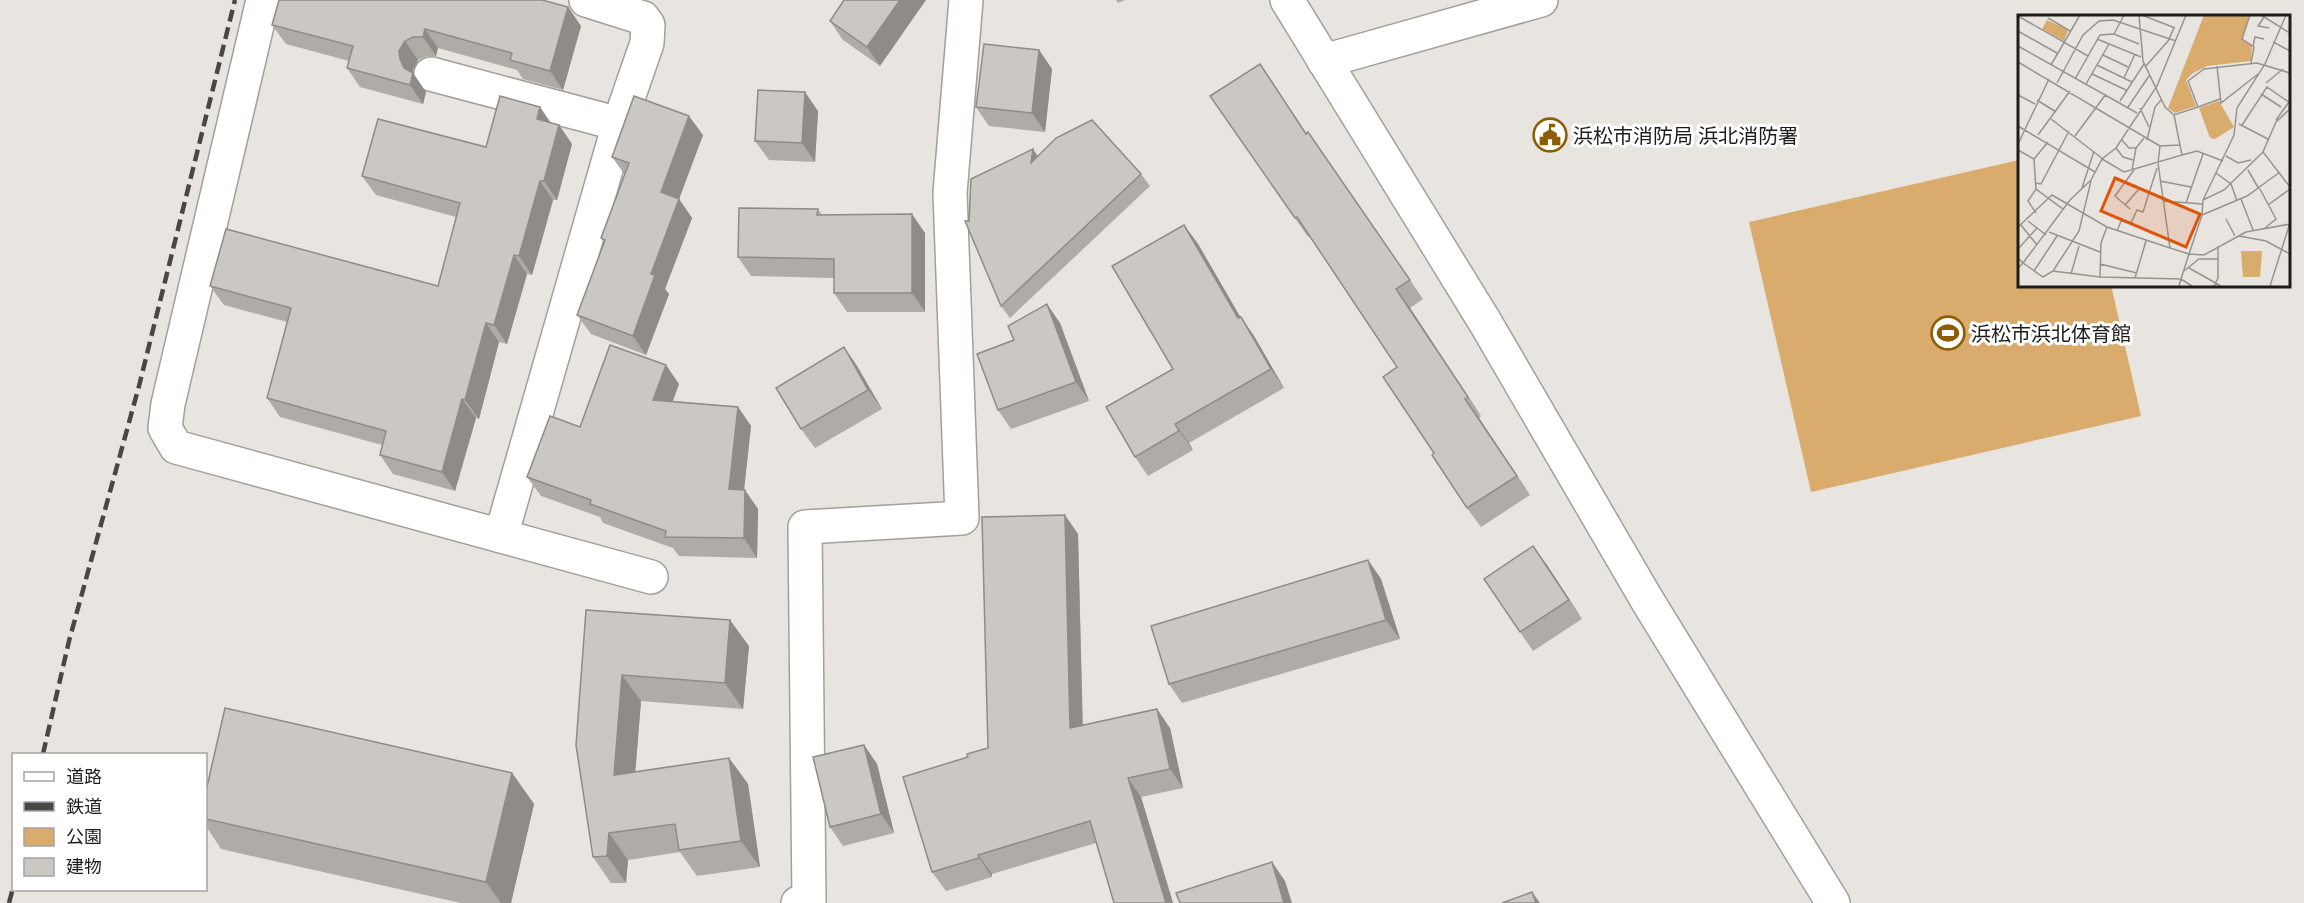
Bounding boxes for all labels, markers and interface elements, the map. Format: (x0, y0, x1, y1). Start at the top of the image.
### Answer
inset map (2018, 15, 2289, 286)
public building icon: 浜松市消防局 浜北消防署 (1532, 117, 1568, 153)
place label: 浜松市消防局 浜北消防署 (1573, 122, 1798, 149)
sports icon: 浜松市浜北体育館 (1930, 315, 1966, 351)
place label: 浜松市浜北体育館 (1971, 320, 2131, 347)
legend (12, 753, 207, 891)
text: 道路 (66, 764, 102, 788)
text: 鉄道 (66, 794, 102, 818)
text: 公園 (66, 824, 102, 848)
text: 建物 (66, 854, 102, 878)

